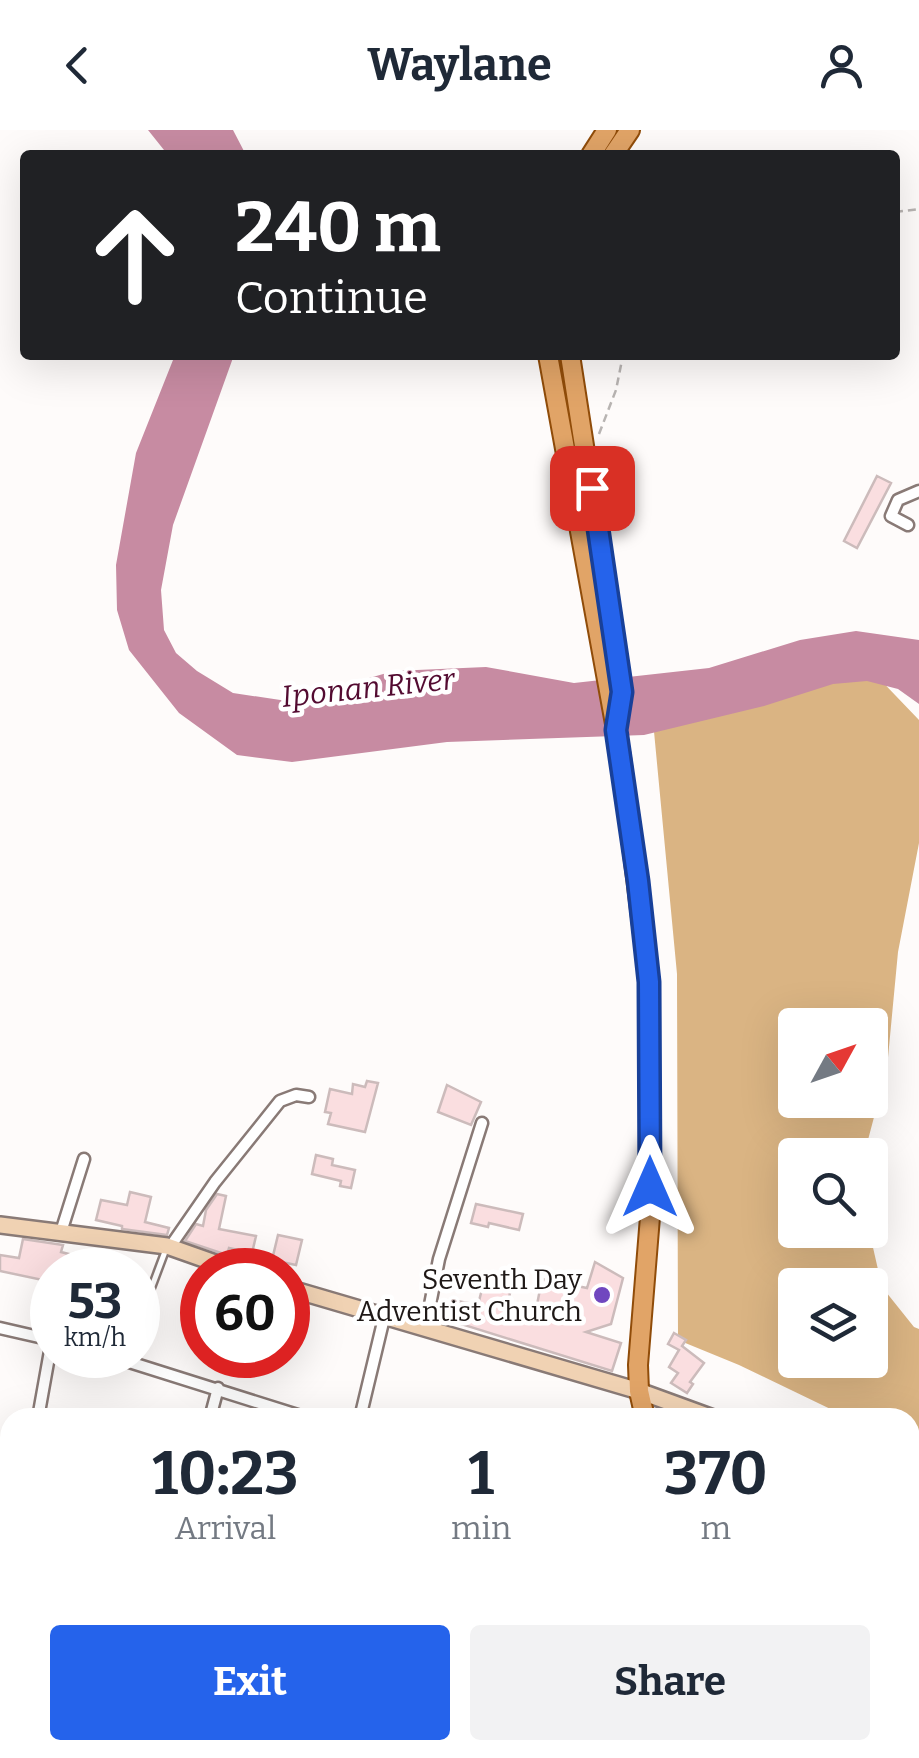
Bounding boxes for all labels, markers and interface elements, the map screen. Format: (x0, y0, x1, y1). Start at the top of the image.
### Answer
icon: back (50, 38, 105, 93)
text: Waylane (367, 38, 552, 92)
icon: person (814, 38, 869, 93)
text: 240 m (235, 186, 441, 270)
icon: ahead (70, 190, 200, 320)
text: Continue (235, 271, 428, 325)
pin (550, 446, 635, 531)
icon: arrive (565, 461, 620, 516)
water label: Iponan River (280, 661, 458, 715)
north arrow (778, 1008, 888, 1118)
map controls (778, 1008, 888, 1378)
position arrow (598, 1135, 702, 1239)
button: search (778, 1138, 888, 1248)
speed limit sign: 60 (180, 1248, 310, 1378)
place label: Seventh Day Adventist Church (357, 1263, 582, 1328)
button: layers (778, 1268, 888, 1378)
text: 53 (68, 1271, 122, 1331)
marker: Seventh Day Adventist Church (591, 1284, 613, 1306)
text: km/h (64, 1323, 126, 1353)
text: 10:23 (152, 1438, 299, 1510)
text: 1 (468, 1438, 494, 1510)
text: 370 (664, 1438, 768, 1510)
text: Arrival (175, 1509, 276, 1547)
text: min (451, 1509, 511, 1547)
text: m (700, 1509, 731, 1547)
button: Exit (50, 1625, 450, 1740)
button: Share (470, 1625, 870, 1740)

